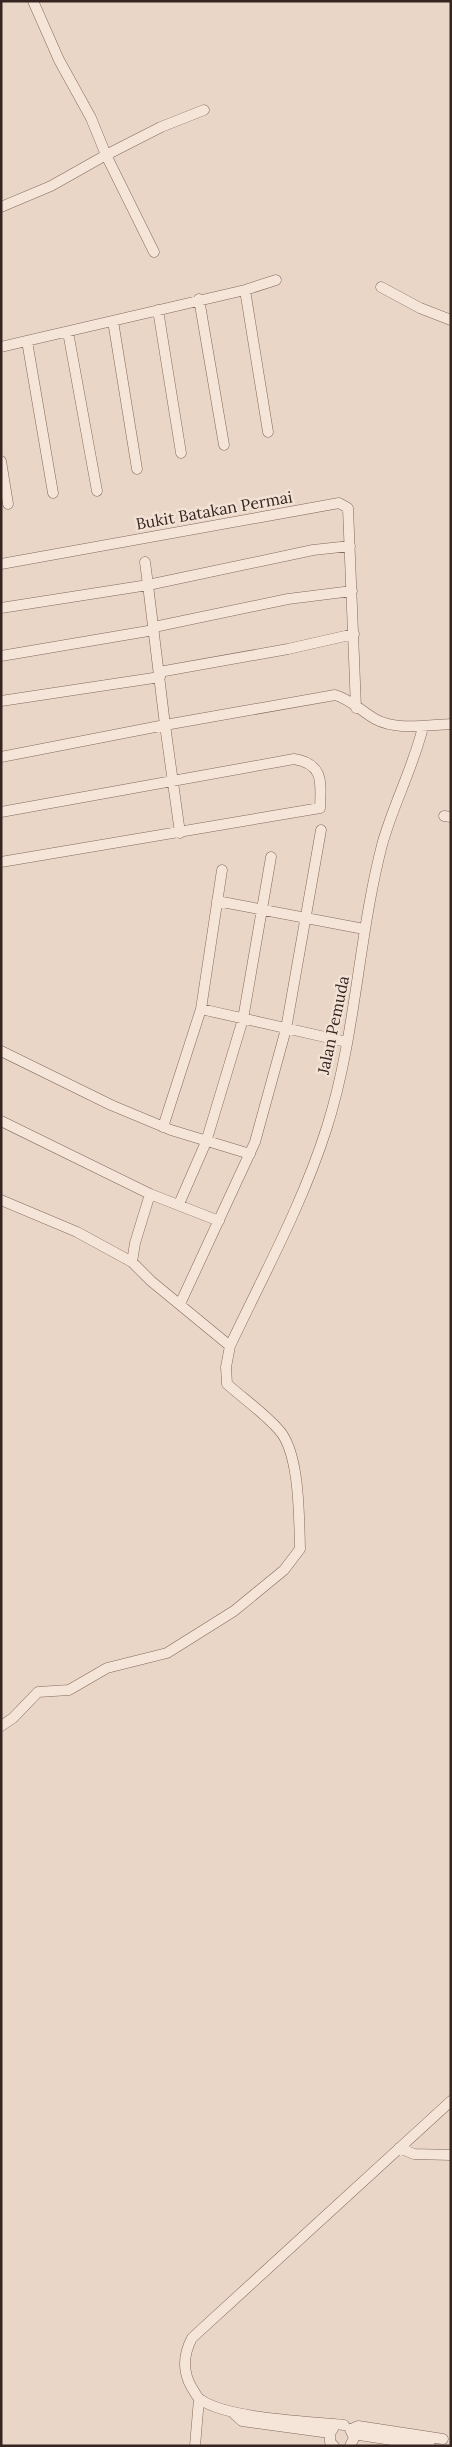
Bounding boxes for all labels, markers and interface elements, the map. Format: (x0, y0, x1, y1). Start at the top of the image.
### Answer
street label: Bukit Batakan Permai (134, 486, 294, 534)
street label: Jalan Pemuda (313, 974, 353, 1077)

